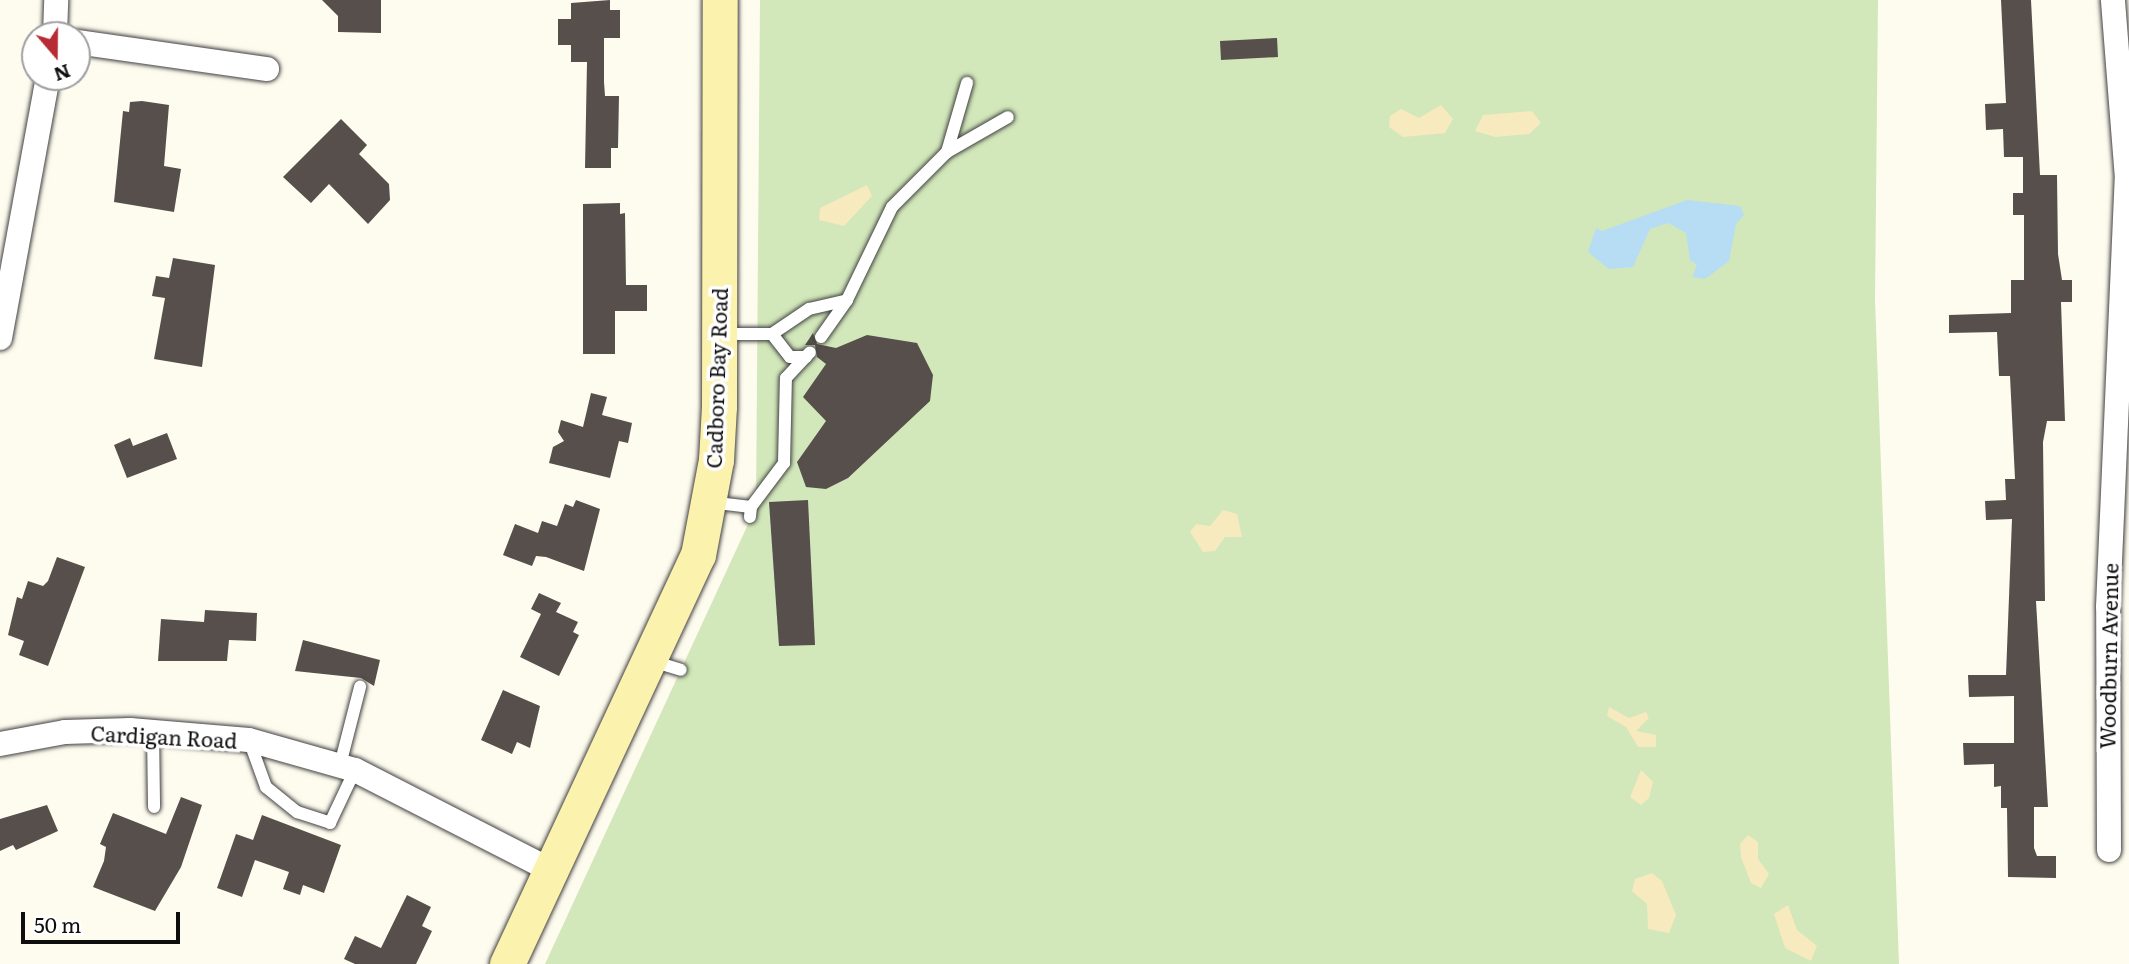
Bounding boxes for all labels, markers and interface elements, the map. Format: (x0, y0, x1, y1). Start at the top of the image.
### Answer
north arrow (21, 21, 91, 91)
text: N (50, 58, 75, 90)
street label: Cadboro Bay Road (700, 287, 732, 469)
street label: Woodburn Avenue (2094, 563, 2122, 749)
street label: Cardigan Road (90, 720, 238, 752)
scale bar (24, 898, 184, 942)
text: 50 m (34, 908, 81, 939)

